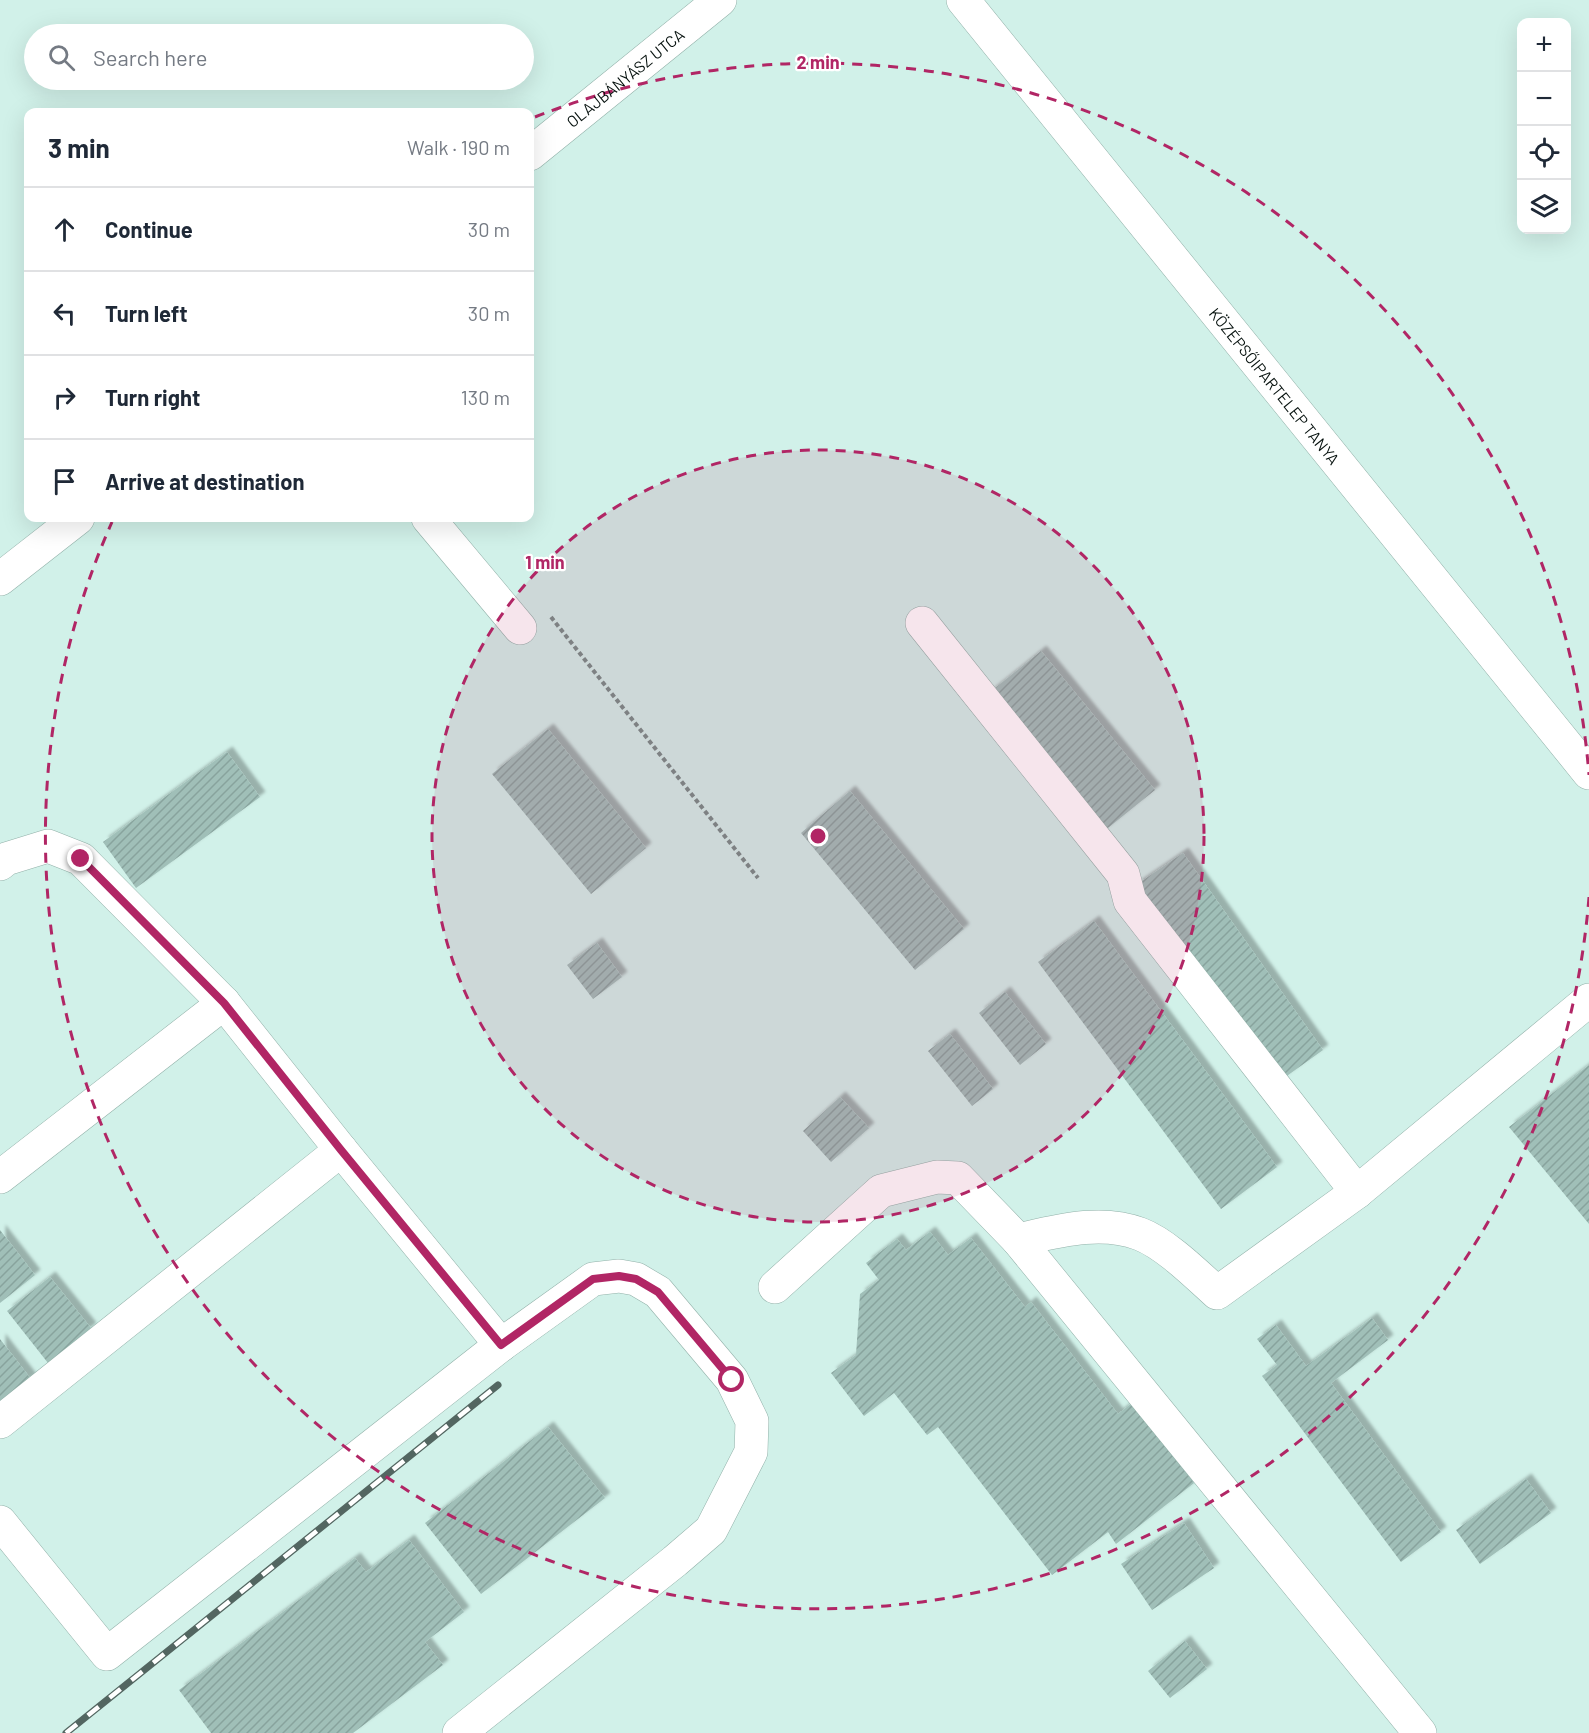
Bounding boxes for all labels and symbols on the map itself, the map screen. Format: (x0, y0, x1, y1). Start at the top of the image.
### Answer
street label: OLAJBÁNYÁSZ UTCA (562, 24, 688, 130)
text: 2 min (796, 51, 840, 73)
street label: KÖZÉPSŐIPARTELEP TANYA (1206, 303, 1344, 468)
text: 1 min (525, 551, 565, 573)
centre of rings (808, 826, 828, 846)
route end (67, 845, 93, 871)
route start (718, 1366, 744, 1392)

